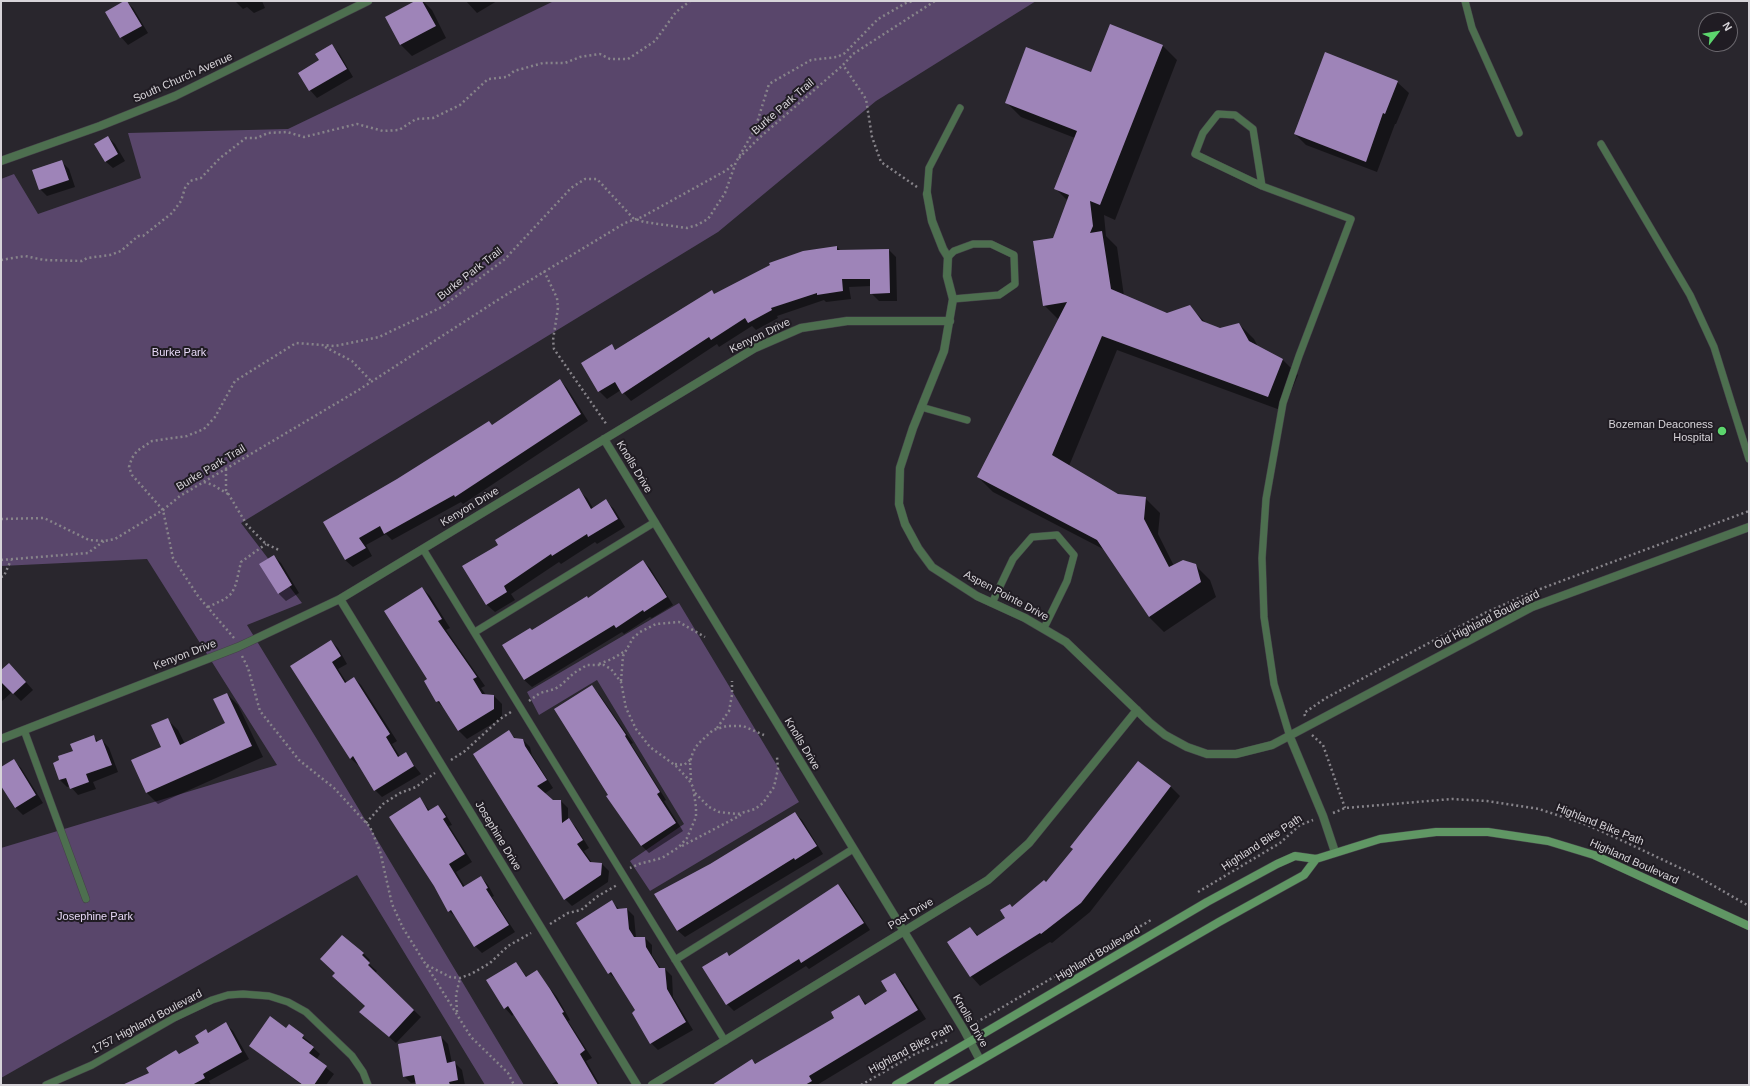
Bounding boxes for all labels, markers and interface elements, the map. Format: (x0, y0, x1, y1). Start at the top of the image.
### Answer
north arrow (1698, 12, 1738, 52)
text: N (1720, 20, 1735, 33)
street label: South Church Avenue (131, 50, 235, 106)
street label: Burke Park Trail (749, 76, 817, 138)
street label: Burke Park Trail (435, 245, 505, 303)
street label: Kenyon Drive (727, 316, 793, 356)
park label: Burke Park (152, 346, 206, 360)
place label: Bozeman Deaconess Hospital (1608, 418, 1713, 444)
marker: Bozeman Deaconess Hospital (1716, 425, 1728, 437)
street label: Knolls Drive (613, 438, 655, 496)
street label: Burke Park Trail (174, 442, 248, 494)
street label: Kenyon Drive (438, 484, 502, 530)
street label: Aspen Pointe Drive (961, 568, 1051, 624)
street label: Old Highland Boulevard (1432, 588, 1542, 652)
street label: Kenyon Drive (152, 637, 218, 673)
street label: Knolls Drive (781, 715, 823, 773)
street label: Josephine Drive (472, 799, 524, 873)
street label: Highland Bike Path (1554, 801, 1646, 849)
street label: Highland Bike Path (1219, 812, 1305, 874)
street label: Highland Boulevard (1587, 836, 1681, 888)
street label: Post Drive (886, 895, 936, 933)
park label: Josephine Park (57, 910, 133, 924)
street label: Highland Boulevard (1053, 924, 1143, 984)
street label: 1757 Highland Boulevard (89, 987, 205, 1057)
street label: Knolls Drive (950, 992, 990, 1050)
street label: Highland Bike Path (867, 1021, 955, 1077)

